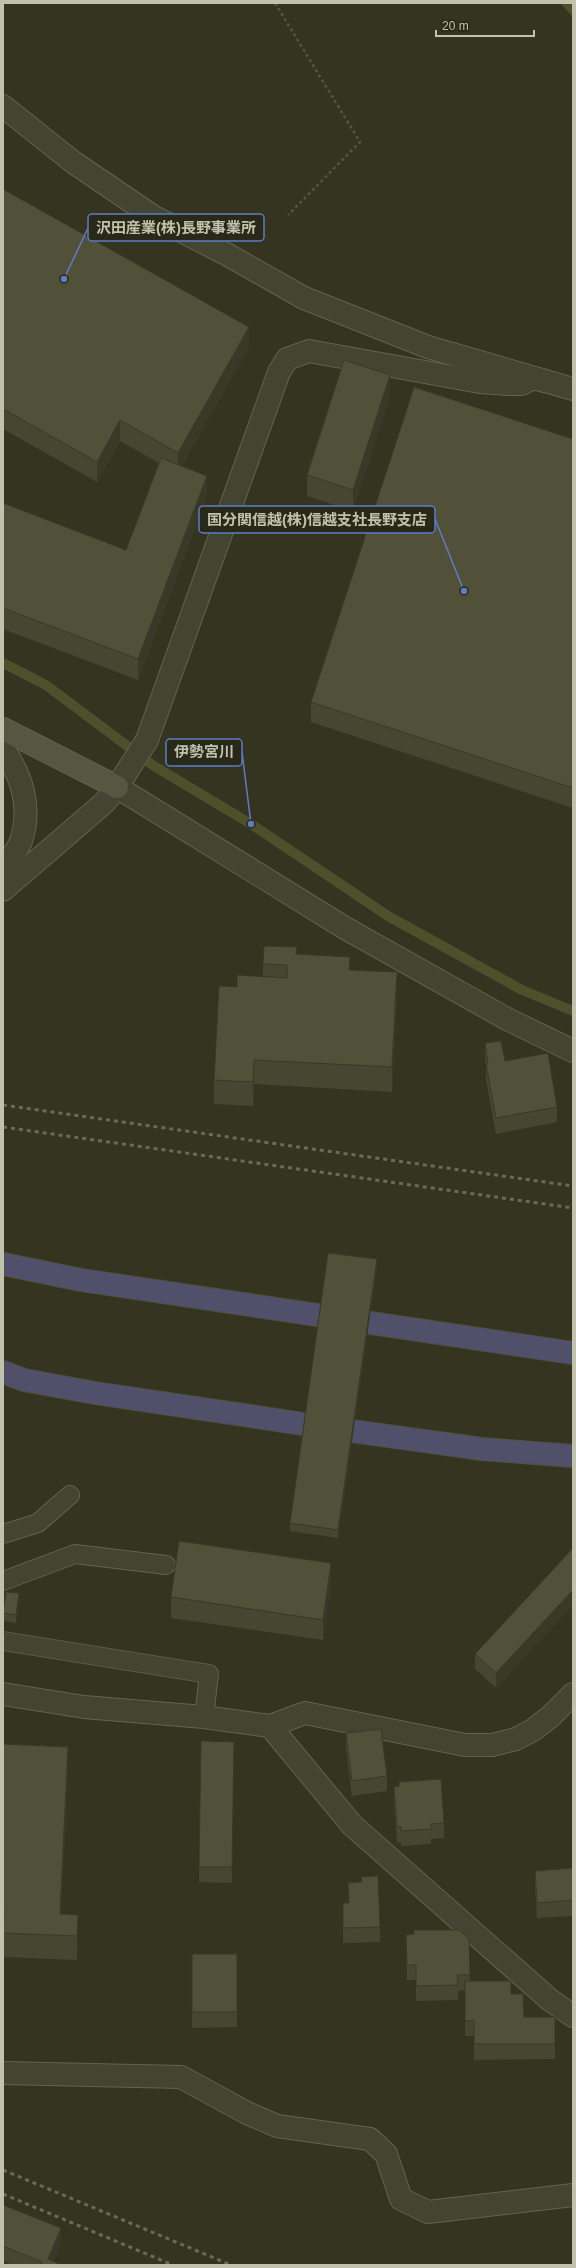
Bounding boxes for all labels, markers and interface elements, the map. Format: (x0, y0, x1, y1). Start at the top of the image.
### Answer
scale bar (436, 12, 534, 38)
text: 20 m (442, 19, 469, 33)
callout: 沢田産業(株)長野事業所 (88, 214, 264, 241)
text: 沢田産業(株)長野事業所 (96, 219, 256, 236)
callout: 国分関信越(株)信越支社長野支店 (199, 506, 435, 533)
text: 国分関信越(株)信越支社長野支店 (207, 511, 427, 528)
callout: 伊勢宮川 (166, 739, 242, 766)
text: 伊勢宮川 (174, 743, 234, 760)

